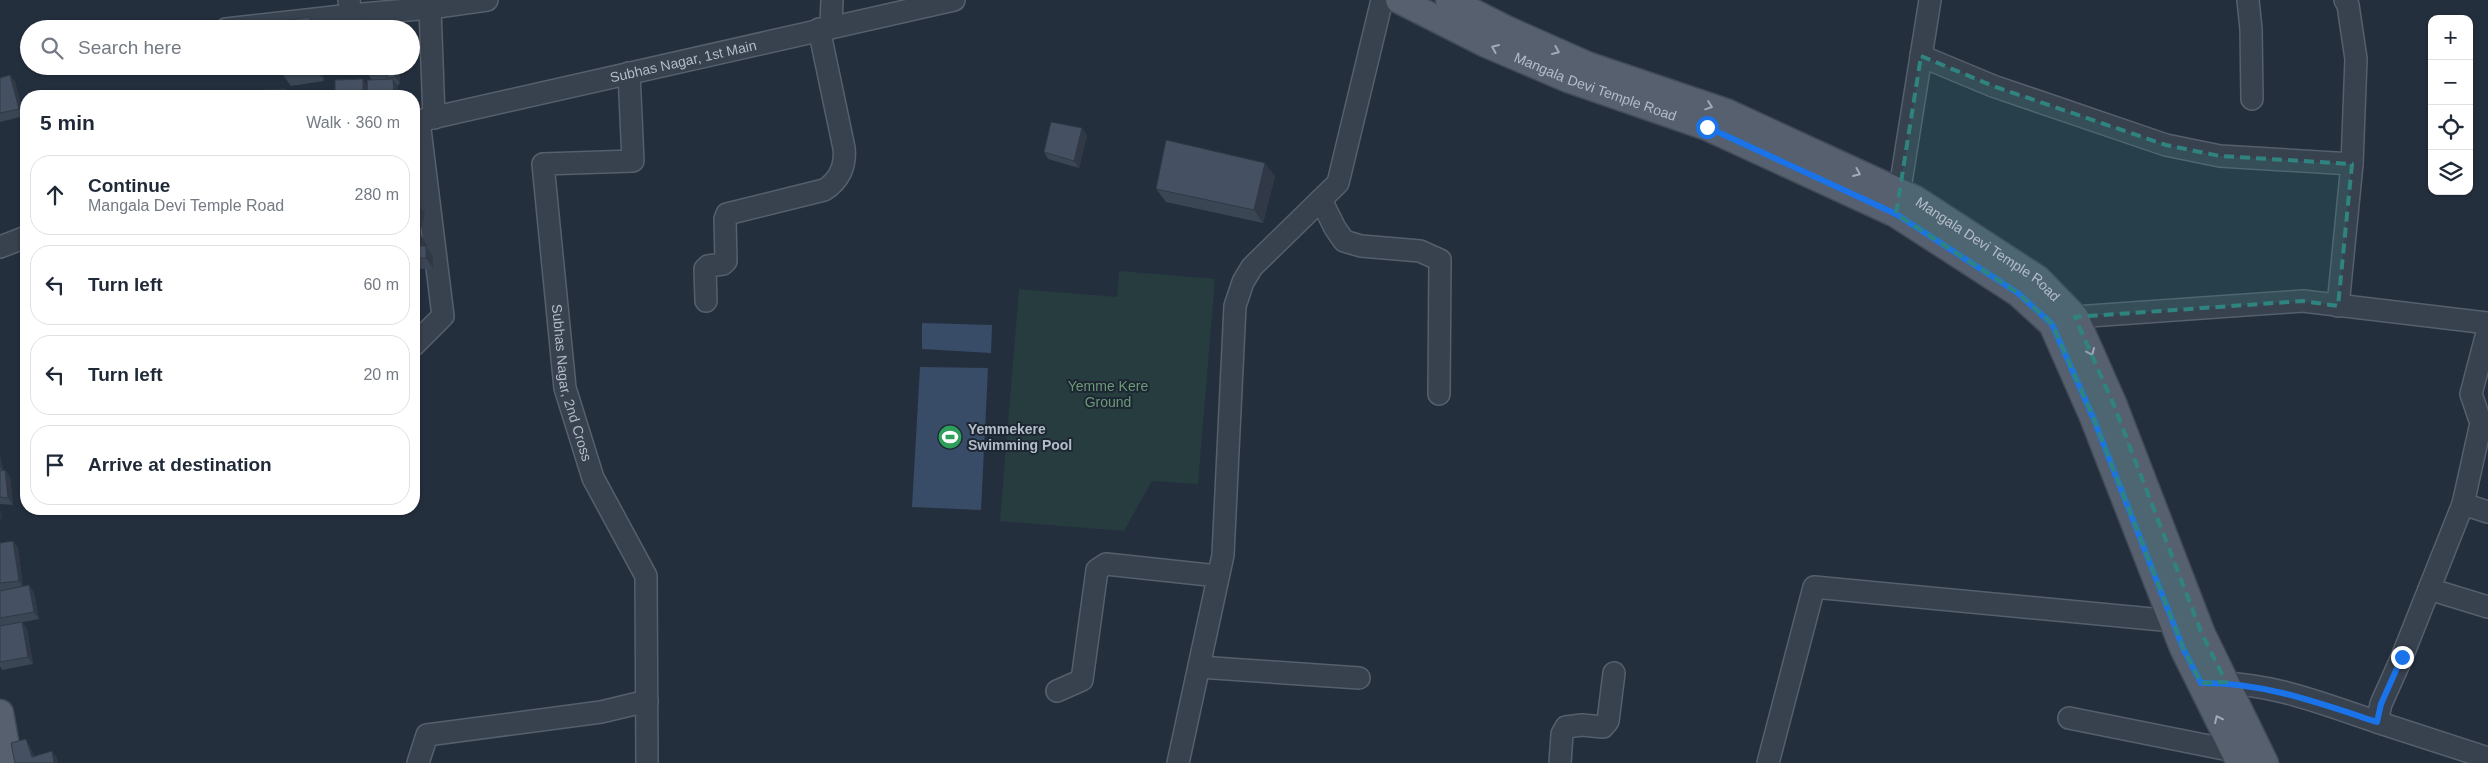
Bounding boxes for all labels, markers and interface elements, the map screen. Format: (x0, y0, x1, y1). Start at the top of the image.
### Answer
map controls (2428, 15, 2473, 195)
button: + (2428, 15, 2473, 60)
search box (20, 20, 420, 75)
icon: search (38, 34, 66, 62)
text: Search here (78, 37, 182, 58)
street label: Subhas Nagar, 1st Main (609, 37, 758, 85)
one-way arrow (1491, 43, 1500, 54)
one-way arrow (1551, 44, 1560, 55)
street label: Mangala Devi Temple Road (1512, 49, 1679, 124)
button: − (2428, 60, 2473, 105)
one-way arrow (1704, 100, 1712, 110)
button: locate (2428, 105, 2473, 150)
text: 5 min (40, 111, 95, 134)
text: Walk · 360 m (306, 114, 400, 131)
route start (1696, 116, 1719, 139)
button: layers (2428, 150, 2473, 195)
one-way arrow (1852, 167, 1861, 177)
text: Continue (88, 175, 170, 196)
icon: ahead (41, 181, 69, 209)
text: 280 m (355, 186, 399, 203)
street label: Mangala Devi Temple Road (1913, 194, 2063, 305)
text: Mangala Devi Temple Road (88, 197, 284, 214)
icon: left (41, 271, 69, 299)
text: Turn left (88, 274, 163, 295)
text: 60 m (363, 276, 399, 293)
street label: Subhas Nagar, 2nd Cross (549, 303, 595, 463)
one-way arrow (2084, 347, 2095, 356)
icon: left (41, 361, 69, 389)
text: Turn left (88, 364, 163, 385)
text: 20 m (363, 366, 399, 383)
park label: Yemme Kere Ground (1068, 378, 1148, 410)
place label: Yemmekere Swimming Pool (968, 421, 1072, 453)
sports icon: Yemmekere Swimming Pool (937, 424, 963, 450)
icon: arrive (41, 451, 69, 479)
text: Arrive at destination (88, 454, 272, 475)
route end (2391, 646, 2414, 669)
one-way arrow (2214, 715, 2225, 724)

